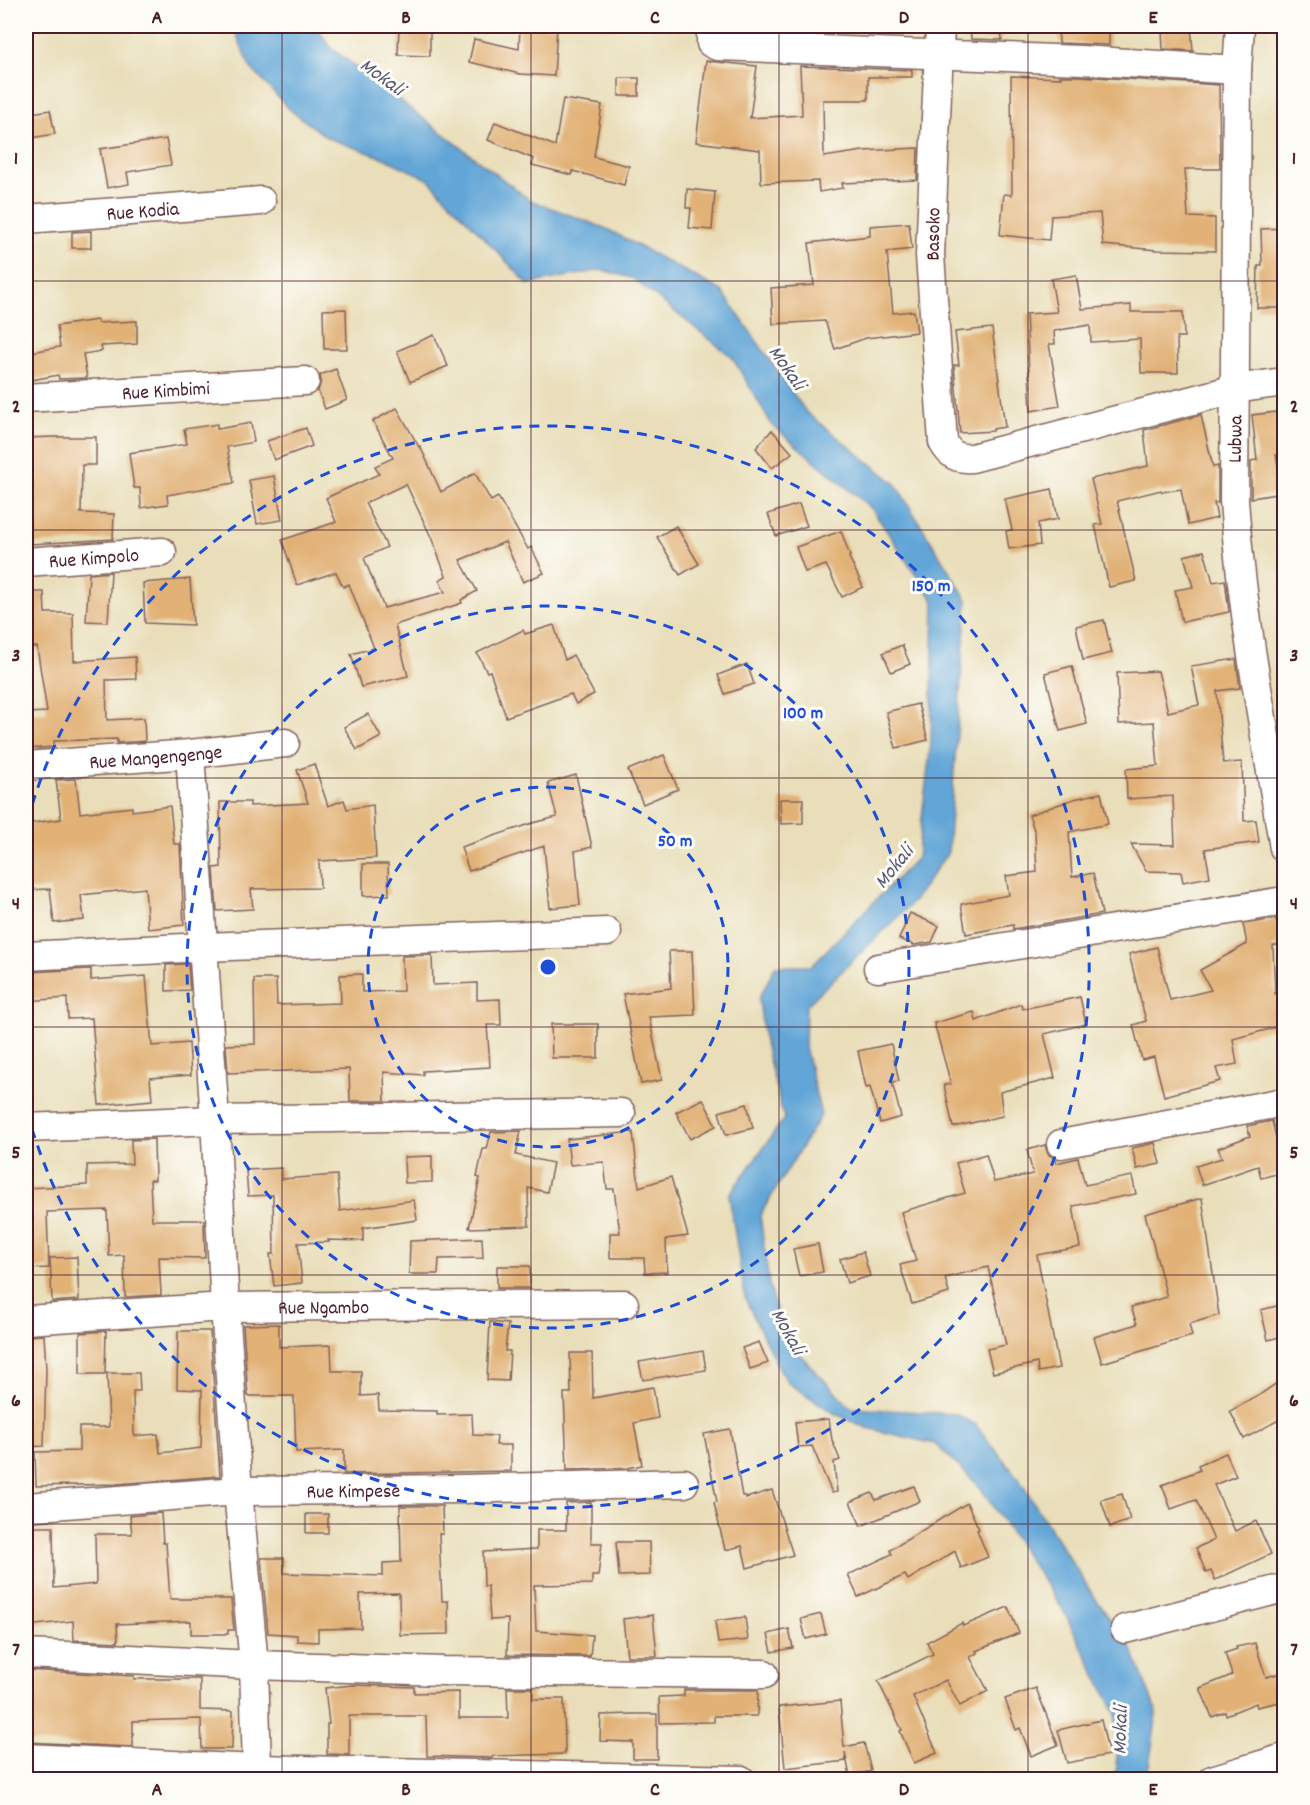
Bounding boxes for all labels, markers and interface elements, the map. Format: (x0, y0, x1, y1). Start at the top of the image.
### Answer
text: A (152, 5, 163, 33)
text: B (401, 5, 411, 33)
text: C (650, 5, 660, 33)
text: D (899, 5, 910, 33)
text: E (1148, 5, 1158, 33)
water label: Mokali (353, 52, 412, 107)
text: 1 (14, 146, 18, 174)
text: 1 (1292, 146, 1296, 174)
street label: Rue Kodia (106, 196, 181, 230)
street label: Basoko (921, 207, 949, 261)
water label: Mokali (759, 340, 814, 400)
street label: Rue Kimbimi (121, 376, 211, 409)
text: 2 (12, 394, 20, 422)
text: 2 (1290, 394, 1298, 422)
street label: Lubwa (1223, 414, 1251, 463)
street label: Rue Kimpolo (48, 543, 140, 577)
text: 150 m (912, 575, 950, 600)
text: 3 (12, 643, 20, 671)
text: 3 (1290, 643, 1298, 671)
text: 100 m (783, 702, 823, 727)
street label: Rue Mangengenge (88, 739, 224, 778)
text: 50 m (658, 830, 692, 855)
water label: Mokali (868, 837, 924, 896)
text: 4 (12, 891, 20, 919)
text: 4 (1290, 891, 1298, 919)
centre of rings (538, 957, 558, 977)
text: 5 (11, 1140, 21, 1168)
text: 5 (1289, 1140, 1299, 1168)
street label: Rue Ngambo (278, 1295, 369, 1324)
water label: Mokali (761, 1304, 813, 1364)
text: 6 (11, 1388, 21, 1416)
text: 6 (1289, 1388, 1299, 1416)
street label: Rue Kimpese (306, 1479, 401, 1507)
text: 7 (12, 1637, 20, 1665)
text: 7 (1290, 1637, 1298, 1665)
water label: Mokali (1106, 1702, 1138, 1755)
text: A (152, 1777, 163, 1805)
text: B (401, 1777, 411, 1805)
text: C (650, 1777, 660, 1805)
text: D (899, 1777, 910, 1805)
text: E (1148, 1777, 1158, 1805)

